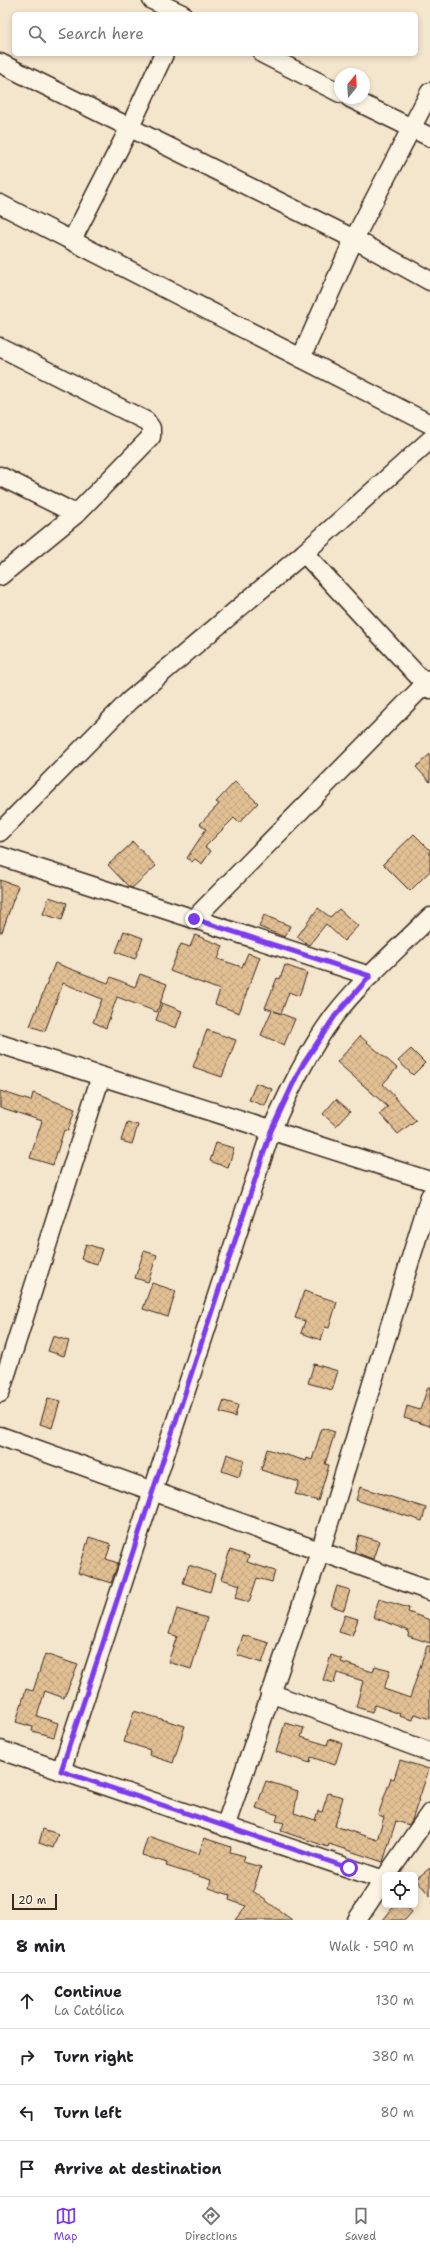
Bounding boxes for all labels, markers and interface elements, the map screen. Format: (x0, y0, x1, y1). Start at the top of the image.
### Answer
search box (12, 12, 418, 56)
icon: search (26, 23, 48, 45)
text: Search here (58, 24, 144, 44)
north arrow (334, 68, 370, 104)
route end (185, 910, 203, 928)
route start (340, 1859, 358, 1877)
map controls (382, 1872, 418, 1908)
button: locate (382, 1872, 418, 1908)
scale bar (12, 1892, 57, 1911)
text: 20 m (18, 1893, 46, 1908)
text: 8 min (16, 1935, 66, 1957)
text: Walk · 590 m (329, 1938, 414, 1955)
text: Continue (54, 1982, 122, 2002)
icon: ahead (16, 1990, 38, 2012)
text: 130 m (376, 1992, 414, 2009)
text: La Católica (54, 2002, 124, 2019)
icon: right (16, 2046, 38, 2068)
text: Turn right (54, 2047, 134, 2067)
text: 380 m (372, 2048, 414, 2065)
icon: left (16, 2102, 38, 2124)
text: Turn left (54, 2103, 122, 2123)
text: 80 m (380, 2104, 414, 2121)
icon: arrive (16, 2158, 38, 2180)
text: Arrive at destination (54, 2159, 222, 2179)
tab: Map (54, 2205, 77, 2244)
tab: Directions (185, 2205, 237, 2244)
tab: Saved (345, 2205, 376, 2244)

